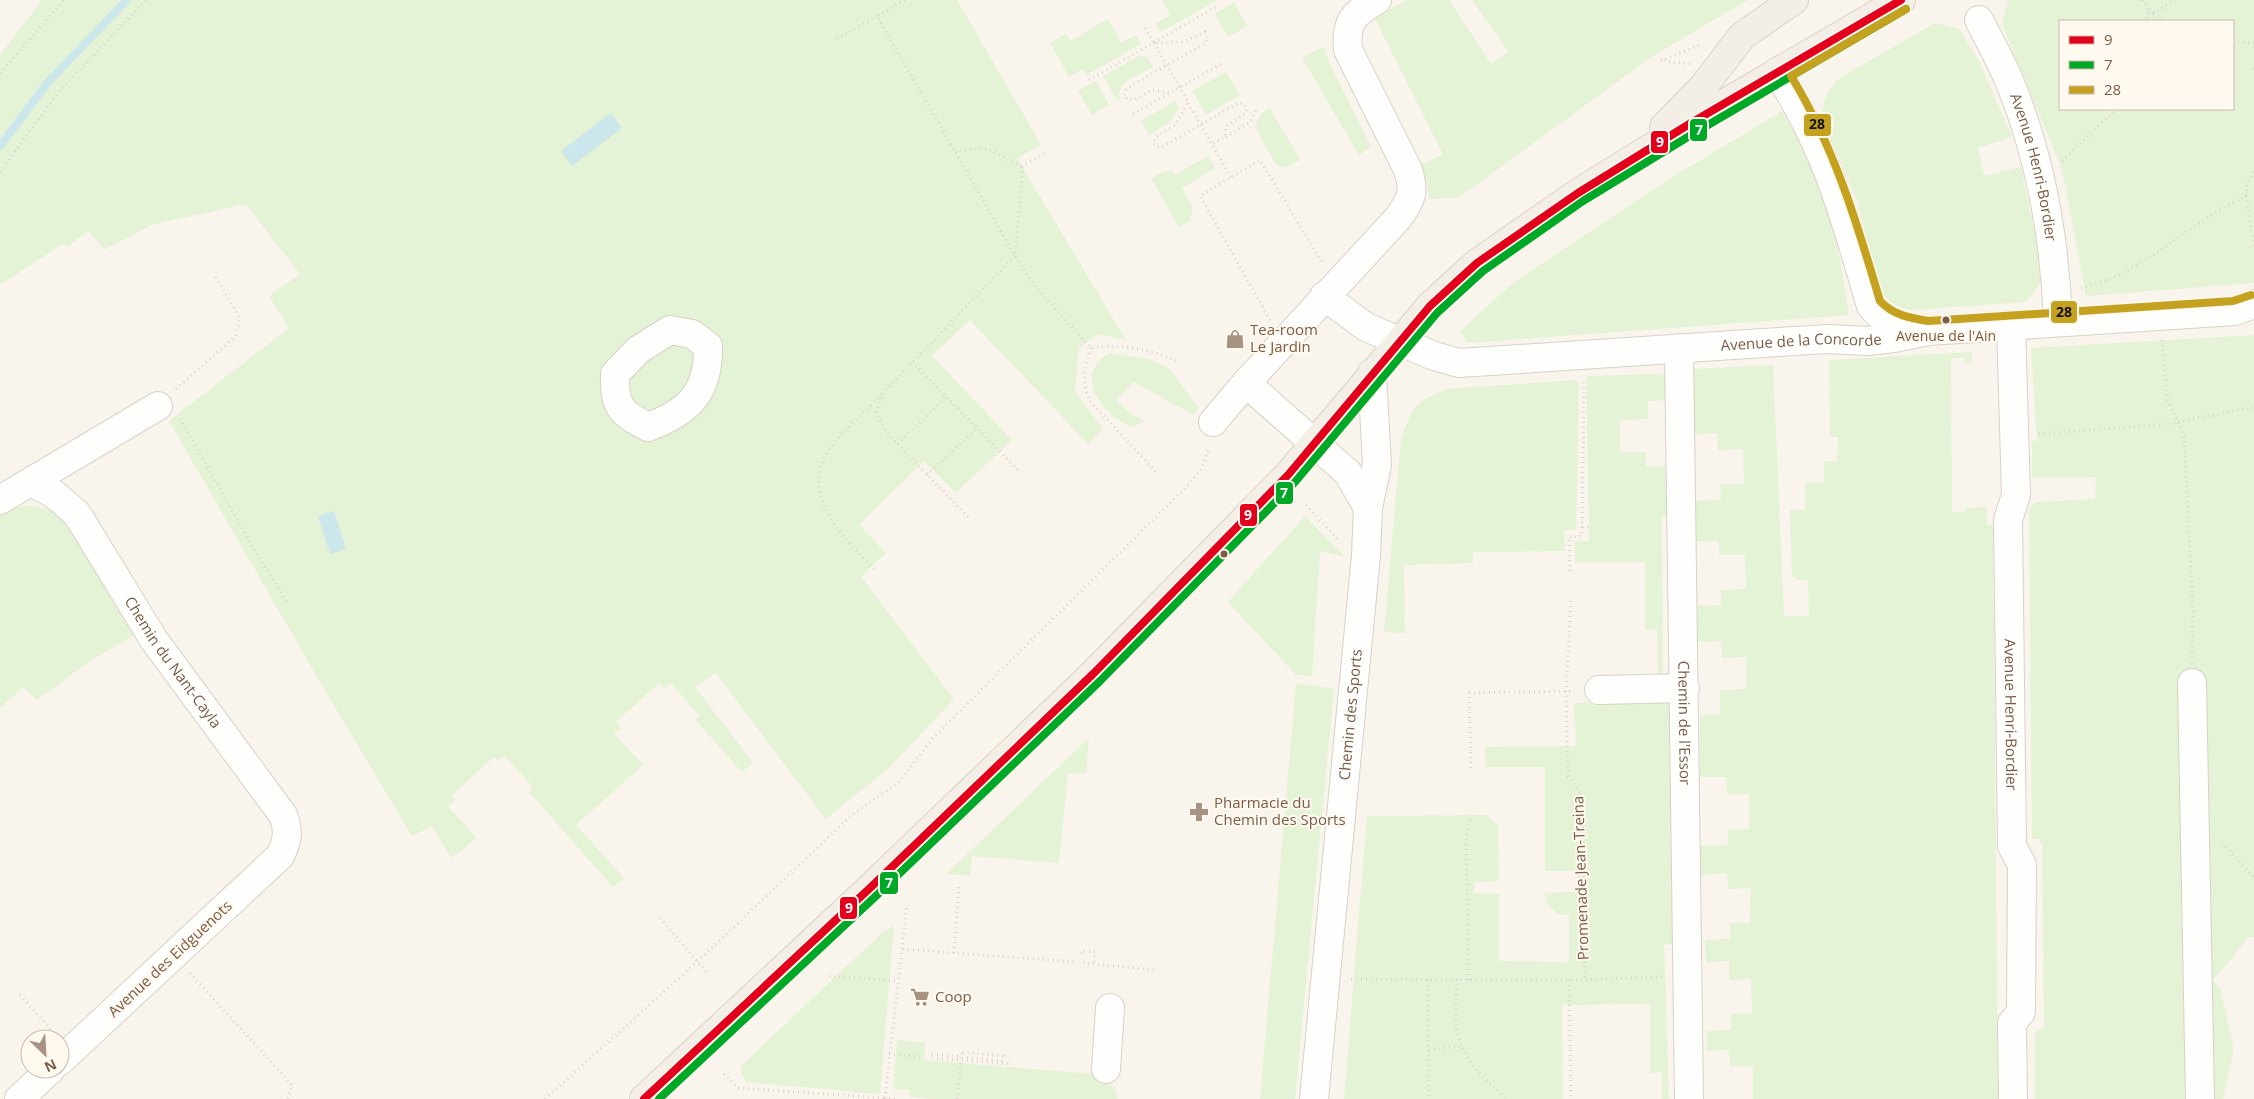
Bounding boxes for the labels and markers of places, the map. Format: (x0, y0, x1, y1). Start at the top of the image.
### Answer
marker: Avenue de l'Ain (1941, 315, 1951, 325)
place label: Tea-room Le Jardin (1250, 319, 1318, 356)
place label: Avenue de l'Ain (1896, 326, 1996, 345)
shop icon: Tea-room Le Jardin (1224, 328, 1246, 350)
unlabelled marker (1219, 549, 1229, 559)
place label: Pharmacie du Chemin des Sports (1214, 792, 1346, 829)
pharmacy icon: Pharmacie du Chemin des Sports (1188, 801, 1210, 823)
supermarket icon: Coop (909, 986, 931, 1008)
place label: Coop (935, 986, 972, 1006)

